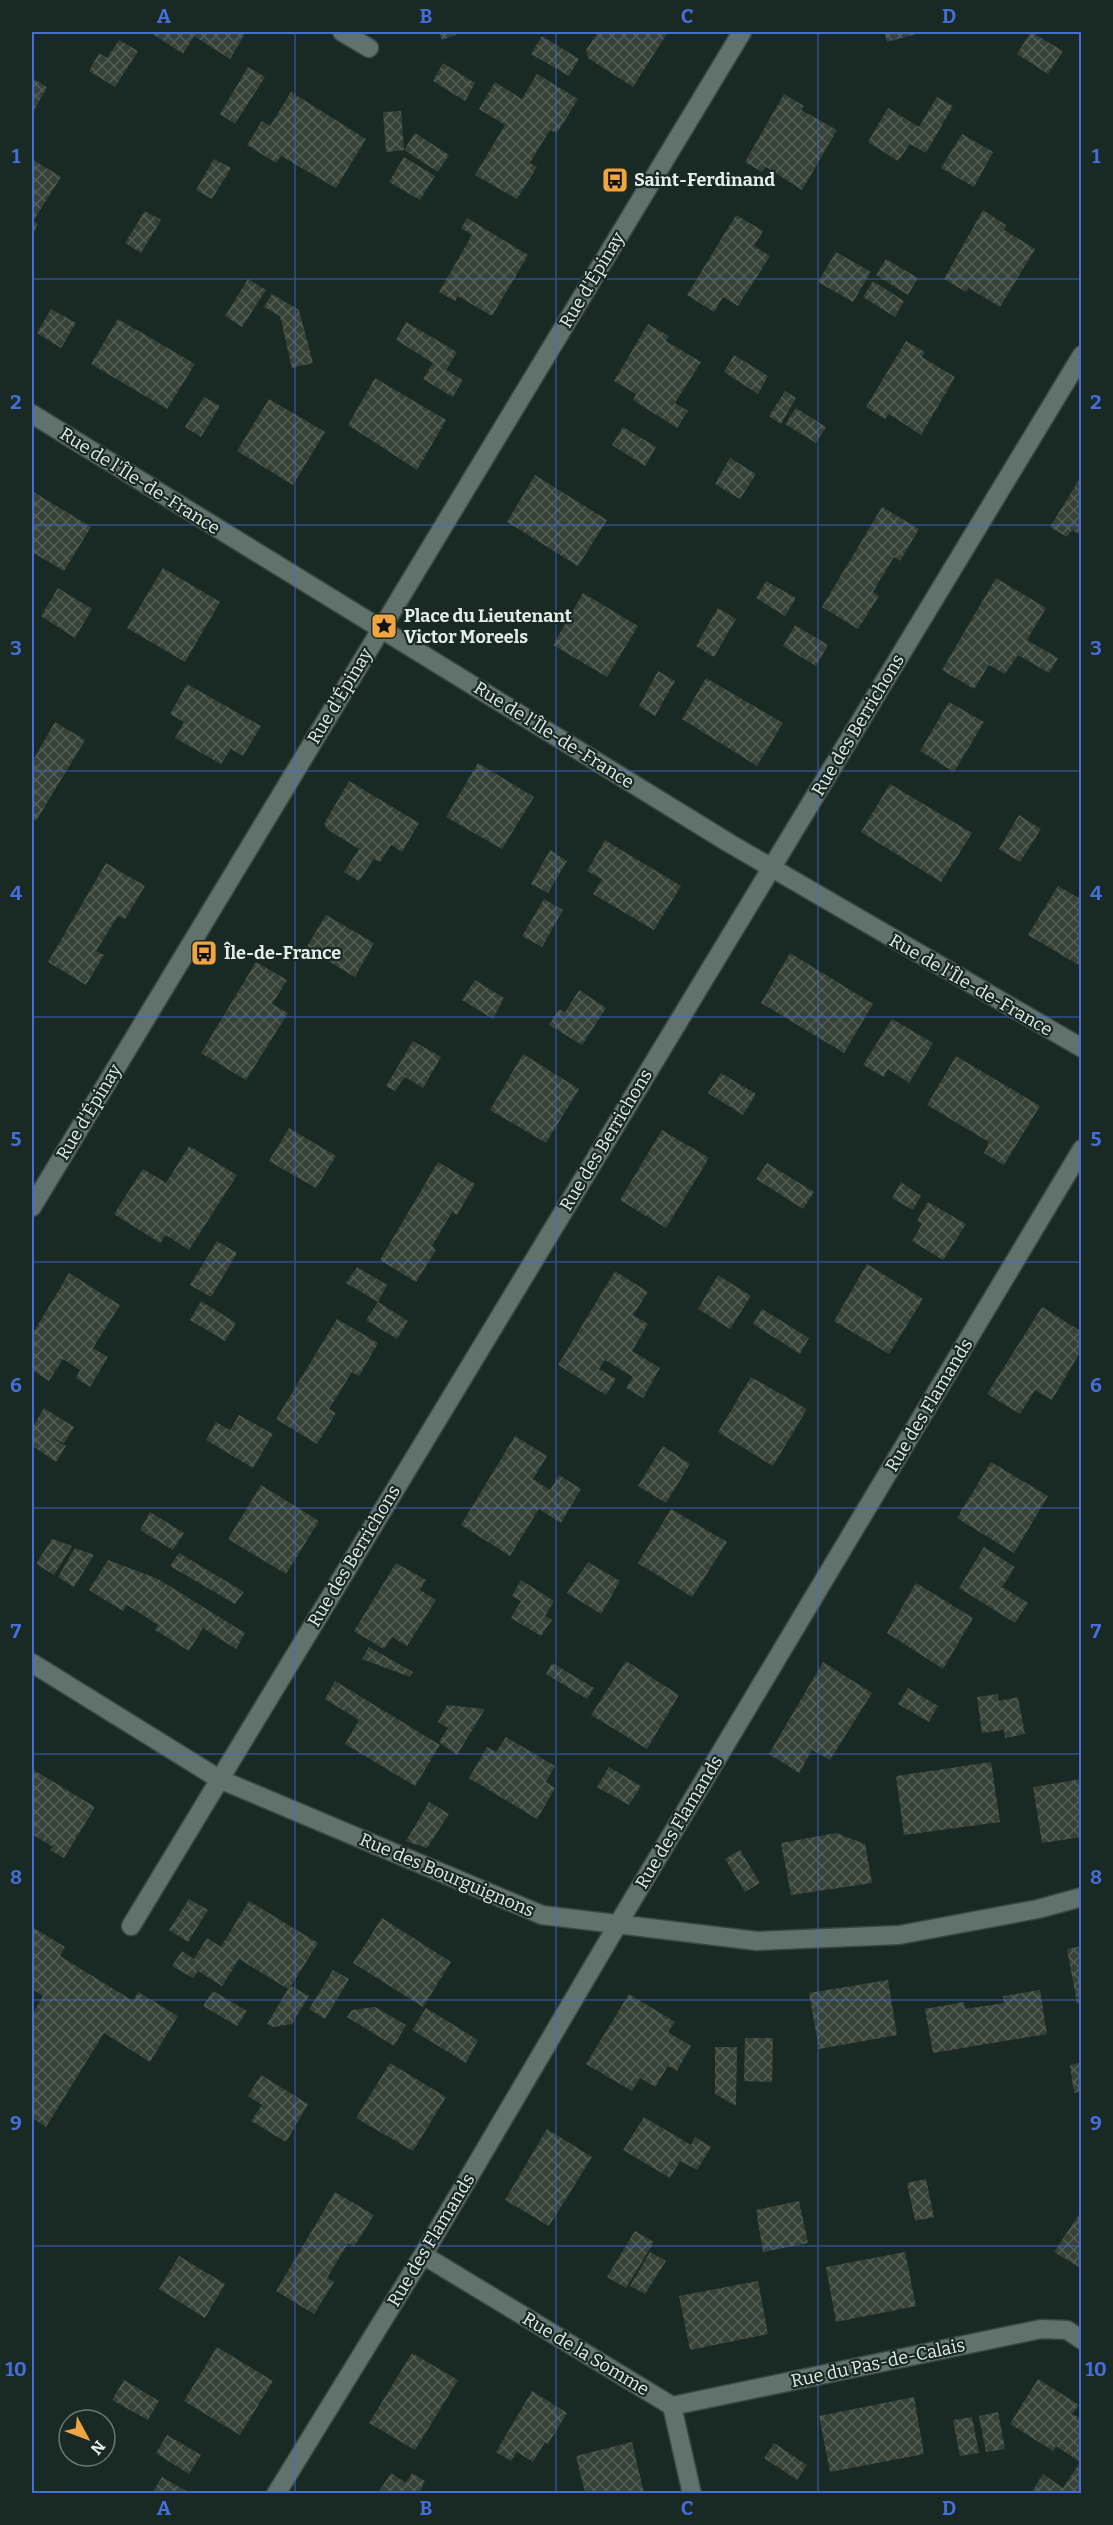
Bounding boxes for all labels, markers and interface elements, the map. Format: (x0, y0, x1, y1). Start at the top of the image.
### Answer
text: A (157, 4, 172, 28)
text: B (420, 4, 433, 28)
text: C (681, 4, 693, 28)
text: D (942, 4, 956, 28)
text: 1 (12, 144, 21, 168)
text: 1 (1092, 144, 1101, 168)
bus stop icon: Saint-Ferdinand (600, 165, 630, 195)
place label: Saint-Ferdinand (634, 169, 775, 191)
street label: Rue d'Épinay (554, 227, 629, 332)
text: 2 (10, 390, 22, 414)
text: 2 (1090, 390, 1102, 414)
street label: Rue de l'Île-de-France (56, 423, 224, 539)
place label: Place du Lieutenant Victor Moreels (404, 605, 572, 648)
place icon: Place du Lieutenant Victor Moreels (369, 611, 399, 641)
text: 3 (10, 636, 22, 660)
text: 3 (1090, 636, 1102, 660)
street label: Rue d'Épinay (302, 643, 377, 748)
street label: Rue des Berrichons (807, 650, 909, 800)
street label: Rue de l'Île-de-France (470, 677, 638, 793)
text: 4 (10, 881, 22, 905)
text: 4 (1090, 881, 1102, 905)
street label: Rue de l'Île-de-France (885, 929, 1057, 1041)
bus stop icon: Île-de-France (189, 938, 219, 968)
place label: Île-de-France (223, 941, 341, 964)
street label: Rue d'Épinay (51, 1059, 126, 1164)
street label: Rue des Berrichons (555, 1065, 657, 1215)
text: 5 (11, 1127, 22, 1151)
text: 5 (1091, 1127, 1102, 1151)
street label: Rue des Flamands (881, 1335, 977, 1475)
text: 6 (10, 1373, 22, 1397)
text: 6 (1090, 1373, 1102, 1397)
street label: Rue des Berrichons (303, 1481, 405, 1631)
text: 7 (11, 1619, 22, 1643)
text: 7 (1091, 1619, 1102, 1643)
street label: Rue des Flamands (631, 1752, 727, 1892)
street label: Rue des Bourguignons (356, 1828, 538, 1922)
text: 8 (10, 1865, 22, 1889)
text: 8 (1090, 1865, 1102, 1889)
text: 9 (10, 2111, 22, 2135)
text: 9 (1090, 2111, 1102, 2135)
street label: Rue des Flamands (383, 2170, 479, 2310)
street label: Rue de la Somme (519, 2308, 653, 2400)
street label: Rue du Pas-de-Calais (789, 2334, 967, 2392)
text: 10 (5, 2357, 27, 2381)
text: 10 (1085, 2357, 1107, 2381)
north arrow (57, 2408, 117, 2468)
text: N (87, 2437, 109, 2458)
text: A (157, 2496, 172, 2520)
text: B (420, 2496, 433, 2520)
text: C (681, 2496, 693, 2520)
text: D (942, 2496, 956, 2520)

